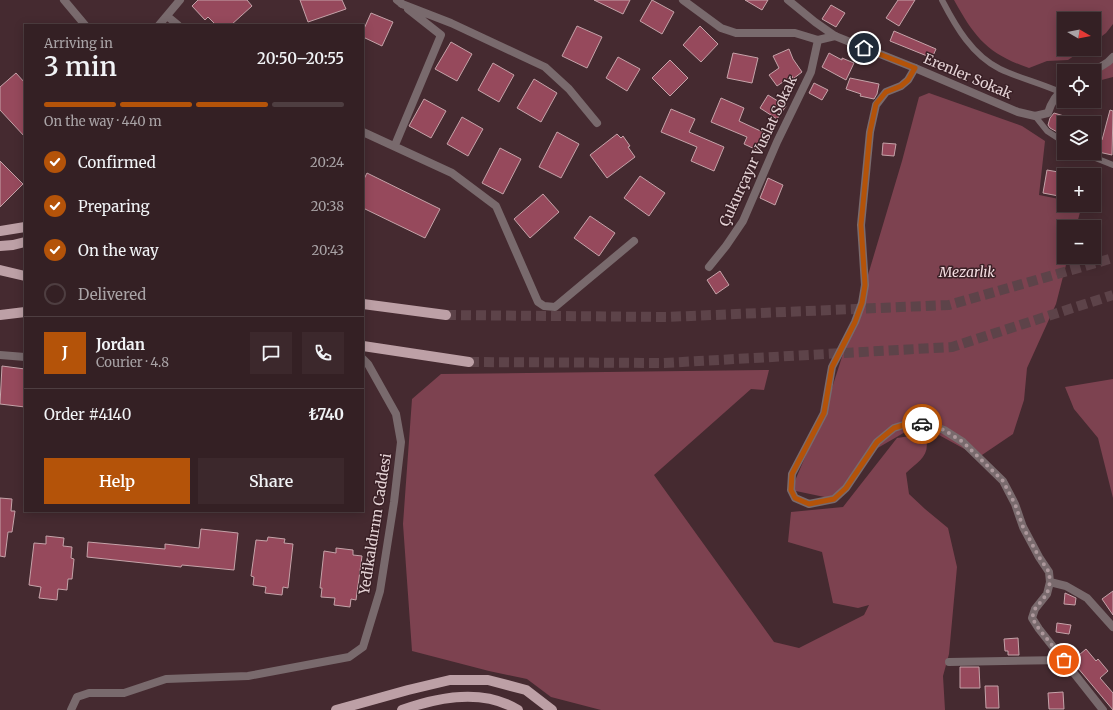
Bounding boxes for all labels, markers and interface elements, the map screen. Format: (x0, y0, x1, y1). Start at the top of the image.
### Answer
north arrow (1057, 12, 1101, 56)
map controls (1057, 12, 1101, 264)
pin (847, 31, 881, 65)
text: Arriving in (44, 35, 113, 52)
icon: home (853, 37, 875, 59)
text: 20:50–20:55 (257, 49, 344, 68)
street label: Erenler Sokak (921, 49, 1015, 103)
text: 3 min (44, 50, 117, 83)
button: locate (1057, 64, 1101, 108)
street label: Çukurçayır Vuslat Sokak (715, 73, 801, 229)
text: On the way · 440 m (44, 113, 162, 130)
button: layers (1057, 116, 1101, 160)
icon: check (44, 151, 66, 173)
text: Confirmed (78, 153, 156, 172)
text: 20:24 (310, 154, 344, 171)
button: + (1057, 168, 1101, 212)
icon: check (44, 195, 66, 217)
text: Preparing (78, 197, 150, 216)
text: 20:38 (311, 198, 344, 215)
button: − (1057, 220, 1101, 264)
icon: check (44, 239, 66, 261)
text: On the way (78, 241, 159, 260)
text: 20:43 (312, 242, 344, 259)
park label: Mezarlık (938, 263, 995, 281)
text: Delivered (78, 285, 146, 304)
button: chat (250, 332, 292, 374)
button: phone (302, 332, 344, 374)
text: Jordan (96, 335, 145, 354)
text: J (62, 343, 68, 362)
text: Courier · 4.8 (96, 354, 169, 371)
courier (902, 404, 942, 444)
text: Order #4140 (44, 405, 131, 424)
text: ₺740 (308, 405, 344, 424)
icon: car (911, 413, 933, 435)
street label: Yedikaldırım Caddesi (355, 452, 395, 597)
button: Help (44, 458, 190, 504)
button: Share (198, 458, 344, 504)
pin (1047, 643, 1081, 677)
icon: bag (1053, 649, 1075, 671)

